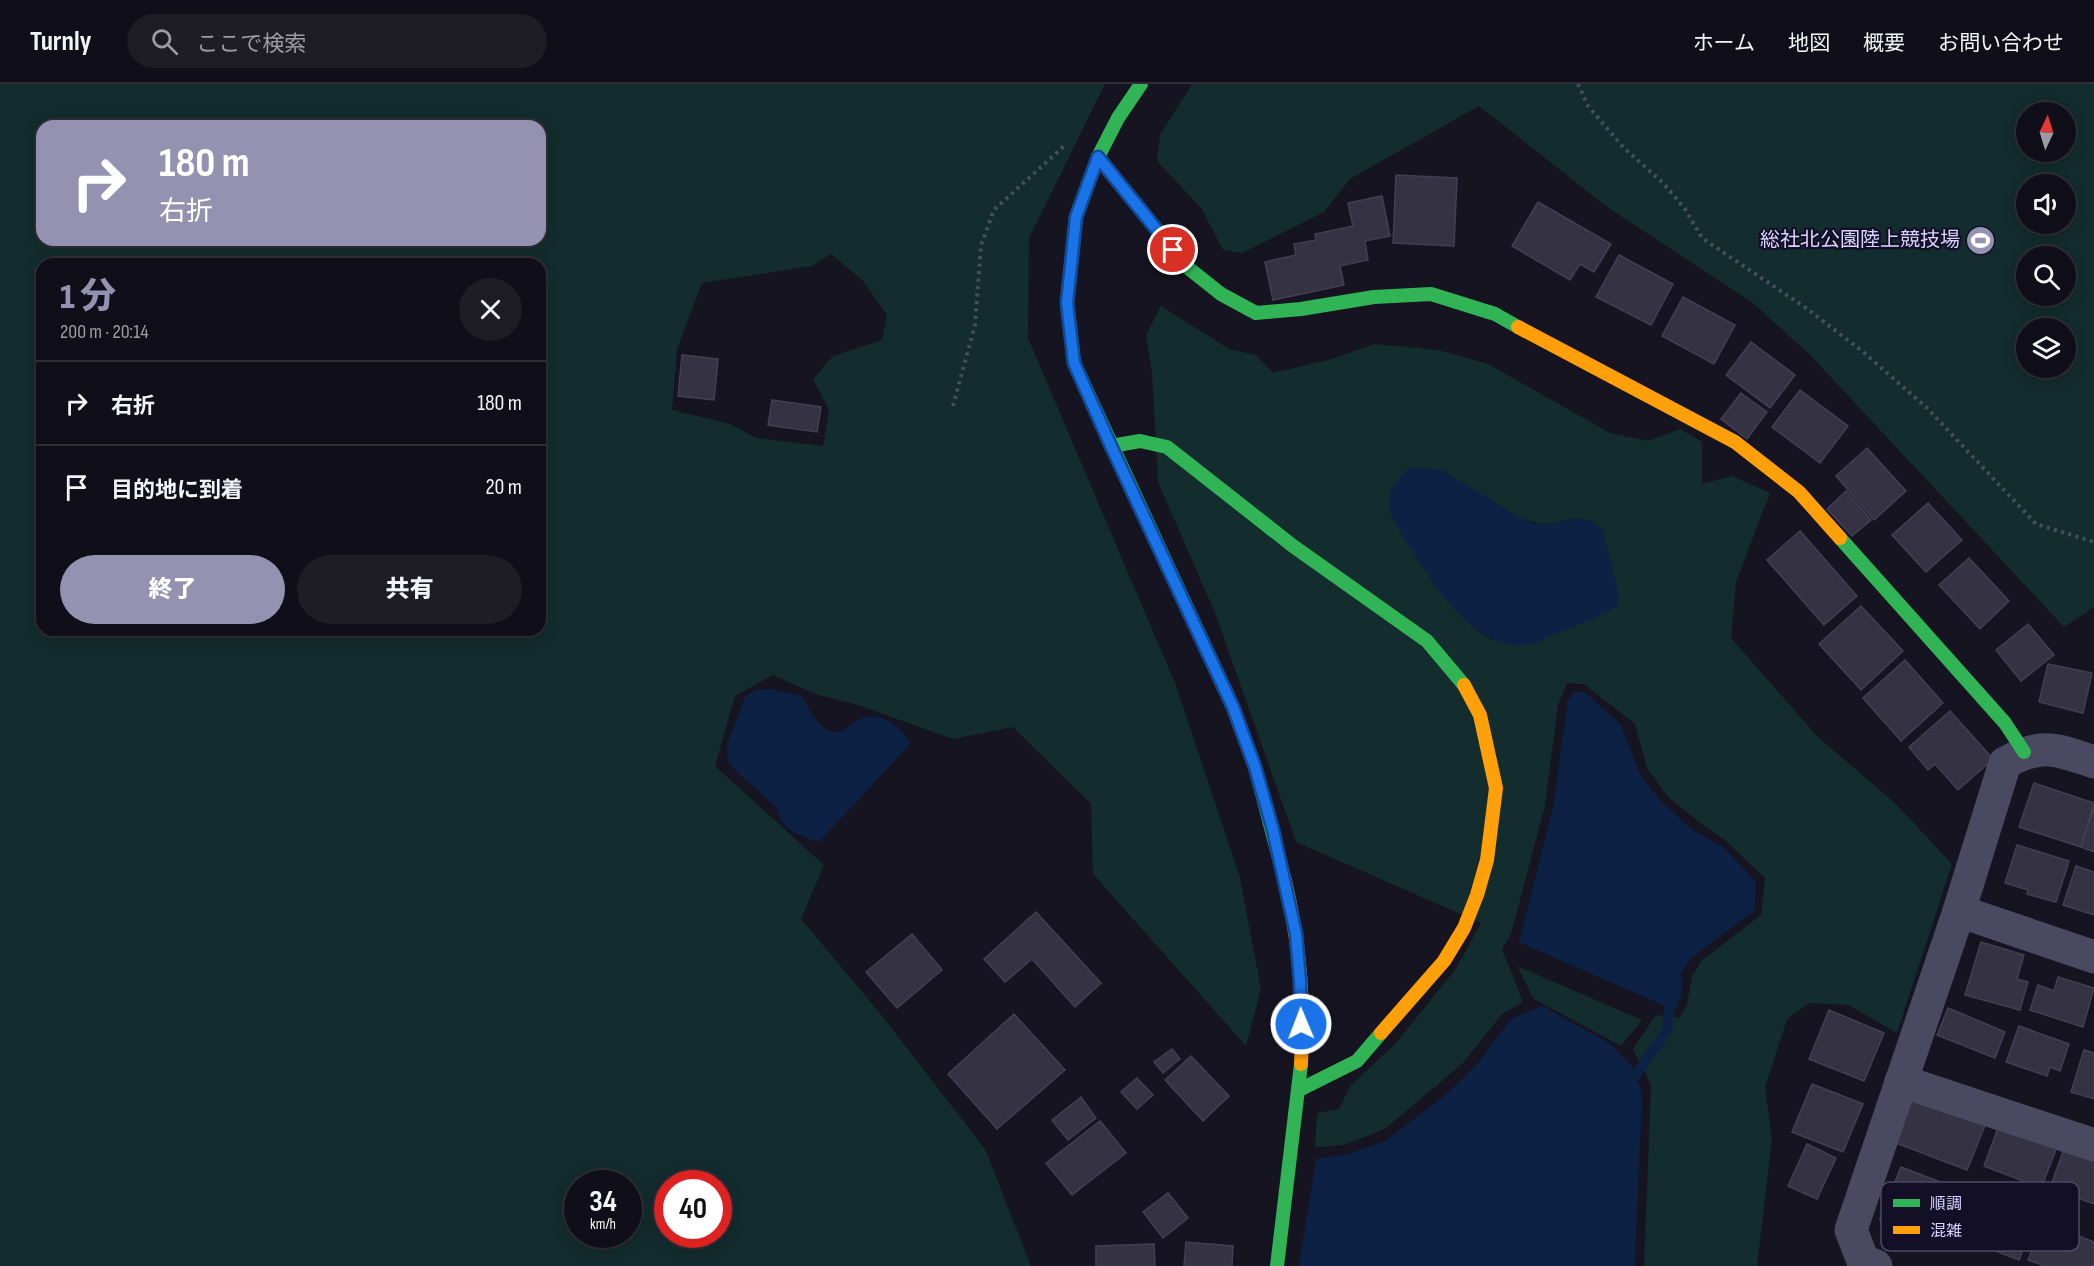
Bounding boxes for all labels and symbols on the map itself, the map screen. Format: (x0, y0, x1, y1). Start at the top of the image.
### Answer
north arrow (2016, 102, 2076, 162)
pin (1147, 224, 1198, 275)
sports icon: 総社北公園陸上競技場 (1965, 224, 1997, 256)
place label: 総社北公園陸上競技場 (1760, 228, 1960, 252)
position arrow (1269, 992, 1333, 1056)
speed limit sign: 40 (654, 1170, 732, 1248)
legend (1881, 1182, 2079, 1251)
text: 順調 (1930, 1195, 1962, 1214)
text: 混雑 (1930, 1222, 1962, 1241)

